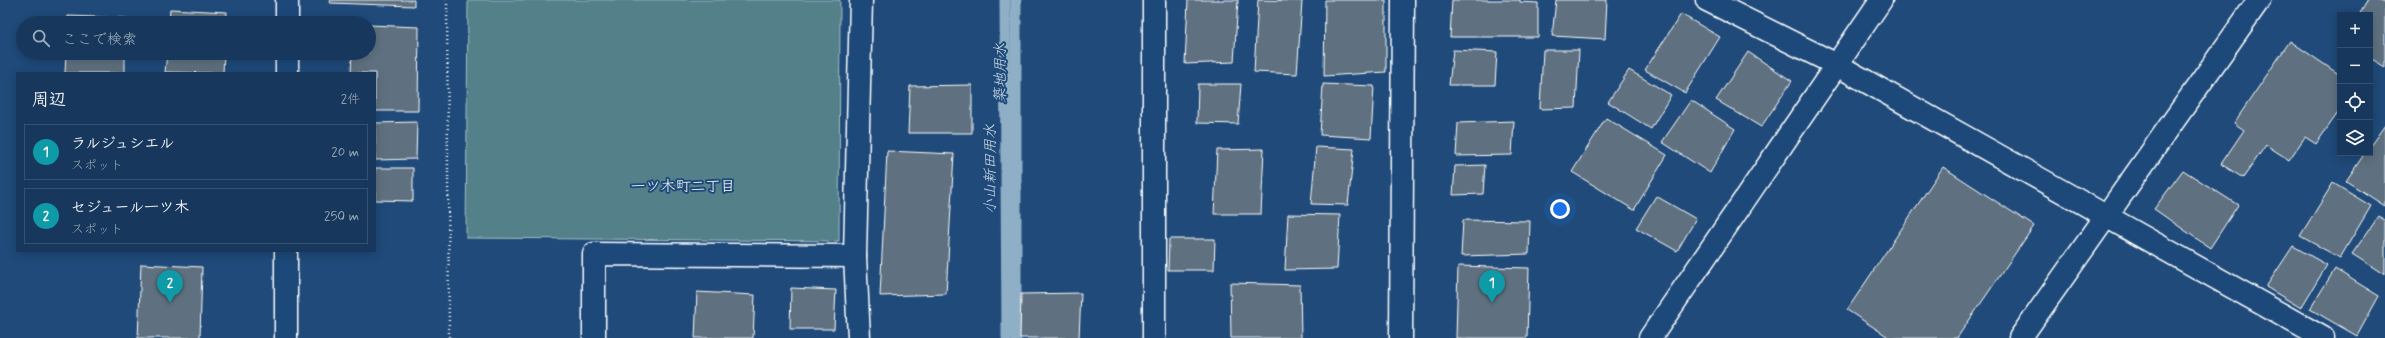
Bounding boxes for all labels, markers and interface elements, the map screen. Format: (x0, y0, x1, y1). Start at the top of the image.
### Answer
map controls (2337, 12, 2373, 156)
button: + (2337, 12, 2373, 48)
search box (16, 16, 376, 60)
icon: search (30, 27, 52, 49)
text: ここで検索 (62, 30, 137, 50)
water label: 築地用水 (991, 43, 1011, 103)
button: − (2337, 48, 2373, 84)
button: locate (2337, 84, 2373, 120)
text: 周辺 (32, 89, 66, 111)
text: 2件 (341, 91, 360, 108)
button: layers (2337, 120, 2373, 156)
water label: 小山新田用水 (981, 124, 1001, 214)
text: ラルジュシエル (71, 134, 174, 154)
text: 1 (43, 144, 49, 161)
text: 20 m (331, 144, 359, 161)
text: スポット (71, 157, 123, 174)
district label: 一ツ木町二丁目 (630, 177, 736, 197)
text: セジュール一ツ木 (71, 198, 189, 218)
your location (1550, 199, 1570, 219)
text: 2 (43, 208, 49, 225)
text: 250 m (324, 208, 359, 225)
text: スポット (71, 221, 123, 238)
pin: 2 (157, 270, 183, 303)
pin: 1 (1479, 270, 1505, 303)

